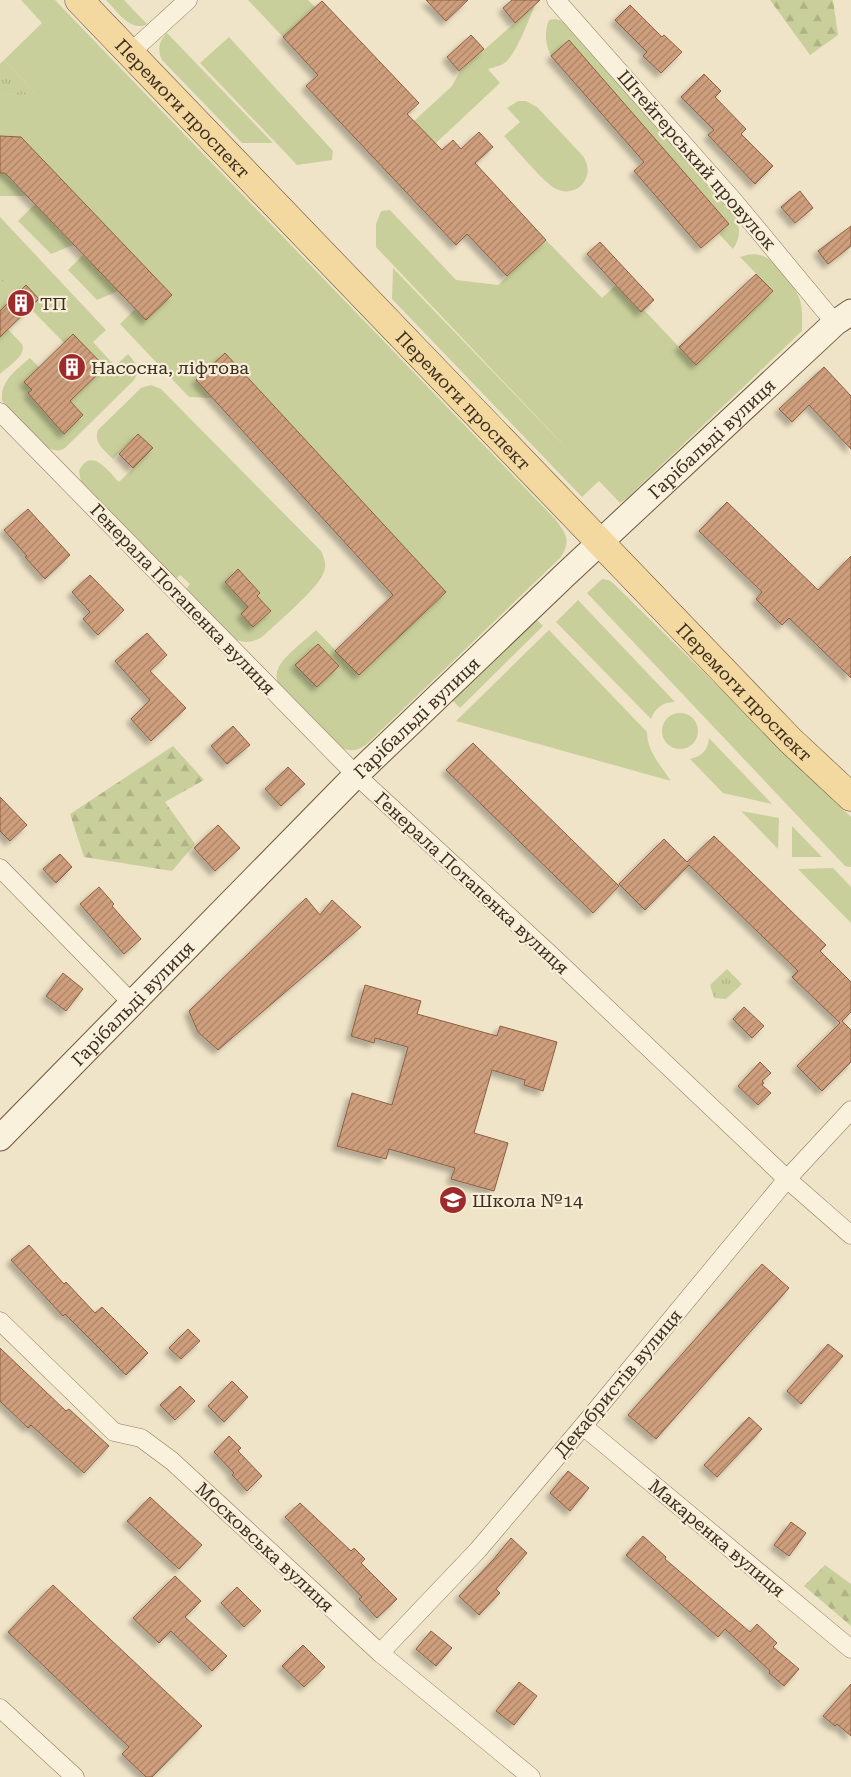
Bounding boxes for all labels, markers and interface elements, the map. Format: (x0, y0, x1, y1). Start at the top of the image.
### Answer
street label: Перемоги проспект (111, 34, 255, 182)
street label: Штейгерський провулок (613, 66, 781, 254)
building icon: ТП (6, 288, 36, 318)
place label: ТП (40, 293, 67, 314)
street label: Перемоги проспект (392, 326, 535, 474)
building icon: Насосна, ліфтова (57, 352, 87, 382)
place label: Насосна, ліфтова (91, 357, 249, 378)
street label: Гарібальді вулиця (644, 374, 779, 503)
street label: Генерала Потапенка вулиця (86, 499, 280, 699)
street label: Перемоги проспект (673, 618, 816, 766)
street label: Гарібальді вулиця (349, 652, 484, 782)
street label: Генерала Потапенка вулиця (371, 788, 573, 978)
street label: Гарібальді вулиця (67, 936, 198, 1070)
school or university icon: Школа №14 (438, 1185, 468, 1215)
place label: Школа №14 (472, 1190, 583, 1211)
street label: Декабристів вулиця (550, 1305, 686, 1461)
street label: Макаренка вулиця (645, 1475, 789, 1601)
street label: Московська вулиця (192, 1478, 338, 1616)

